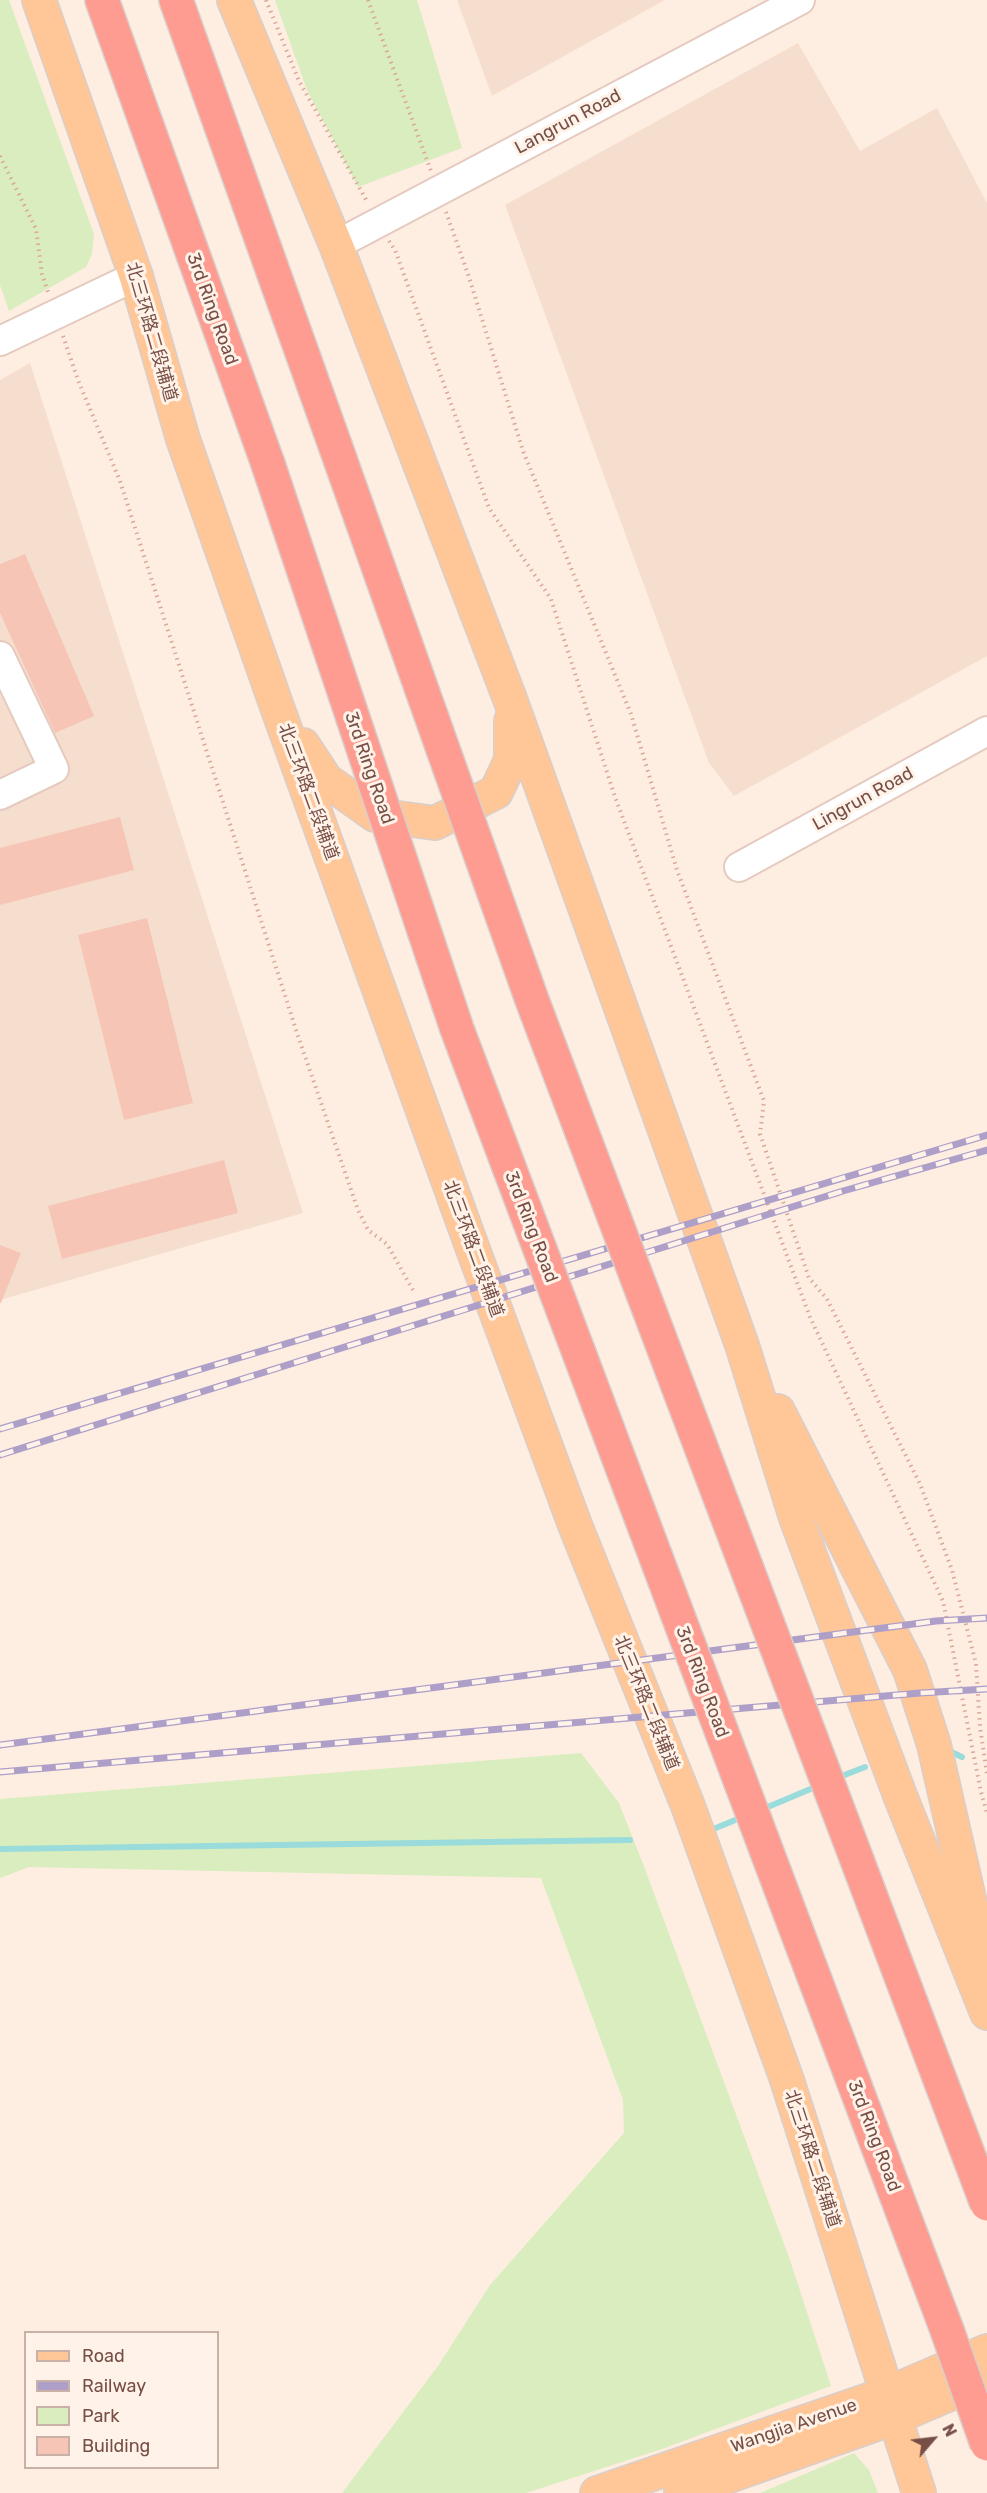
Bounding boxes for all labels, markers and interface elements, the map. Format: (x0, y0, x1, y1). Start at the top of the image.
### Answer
street label: Langrun Road (511, 85, 625, 159)
street label: 3rd Ring Road (182, 250, 242, 368)
street label: 北三环路二段辅道 (121, 260, 181, 404)
street label: 3rd Ring Road (340, 709, 398, 827)
street label: 北三环路二段辅道 (273, 721, 343, 863)
street label: Lingrun Road (809, 762, 917, 836)
street label: 3rd Ring Road (500, 1168, 562, 1286)
street label: 北三环路二段辅道 (438, 1178, 508, 1320)
street label: 3rd Ring Road (671, 1623, 733, 1741)
street label: 北三环路二段辅道 (609, 1632, 683, 1774)
street label: 3rd Ring Road (843, 2077, 905, 2195)
street label: 北三环路二段辅道 (779, 2087, 845, 2231)
legend (24, 2331, 219, 2469)
text: Road (82, 2345, 125, 2367)
text: Railway (82, 2375, 146, 2397)
street label: Wangjia Avenue (728, 2394, 860, 2458)
text: Park (82, 2405, 119, 2427)
north arrow (903, 2409, 963, 2469)
text: N (938, 2421, 960, 2440)
text: Building (82, 2435, 150, 2457)

